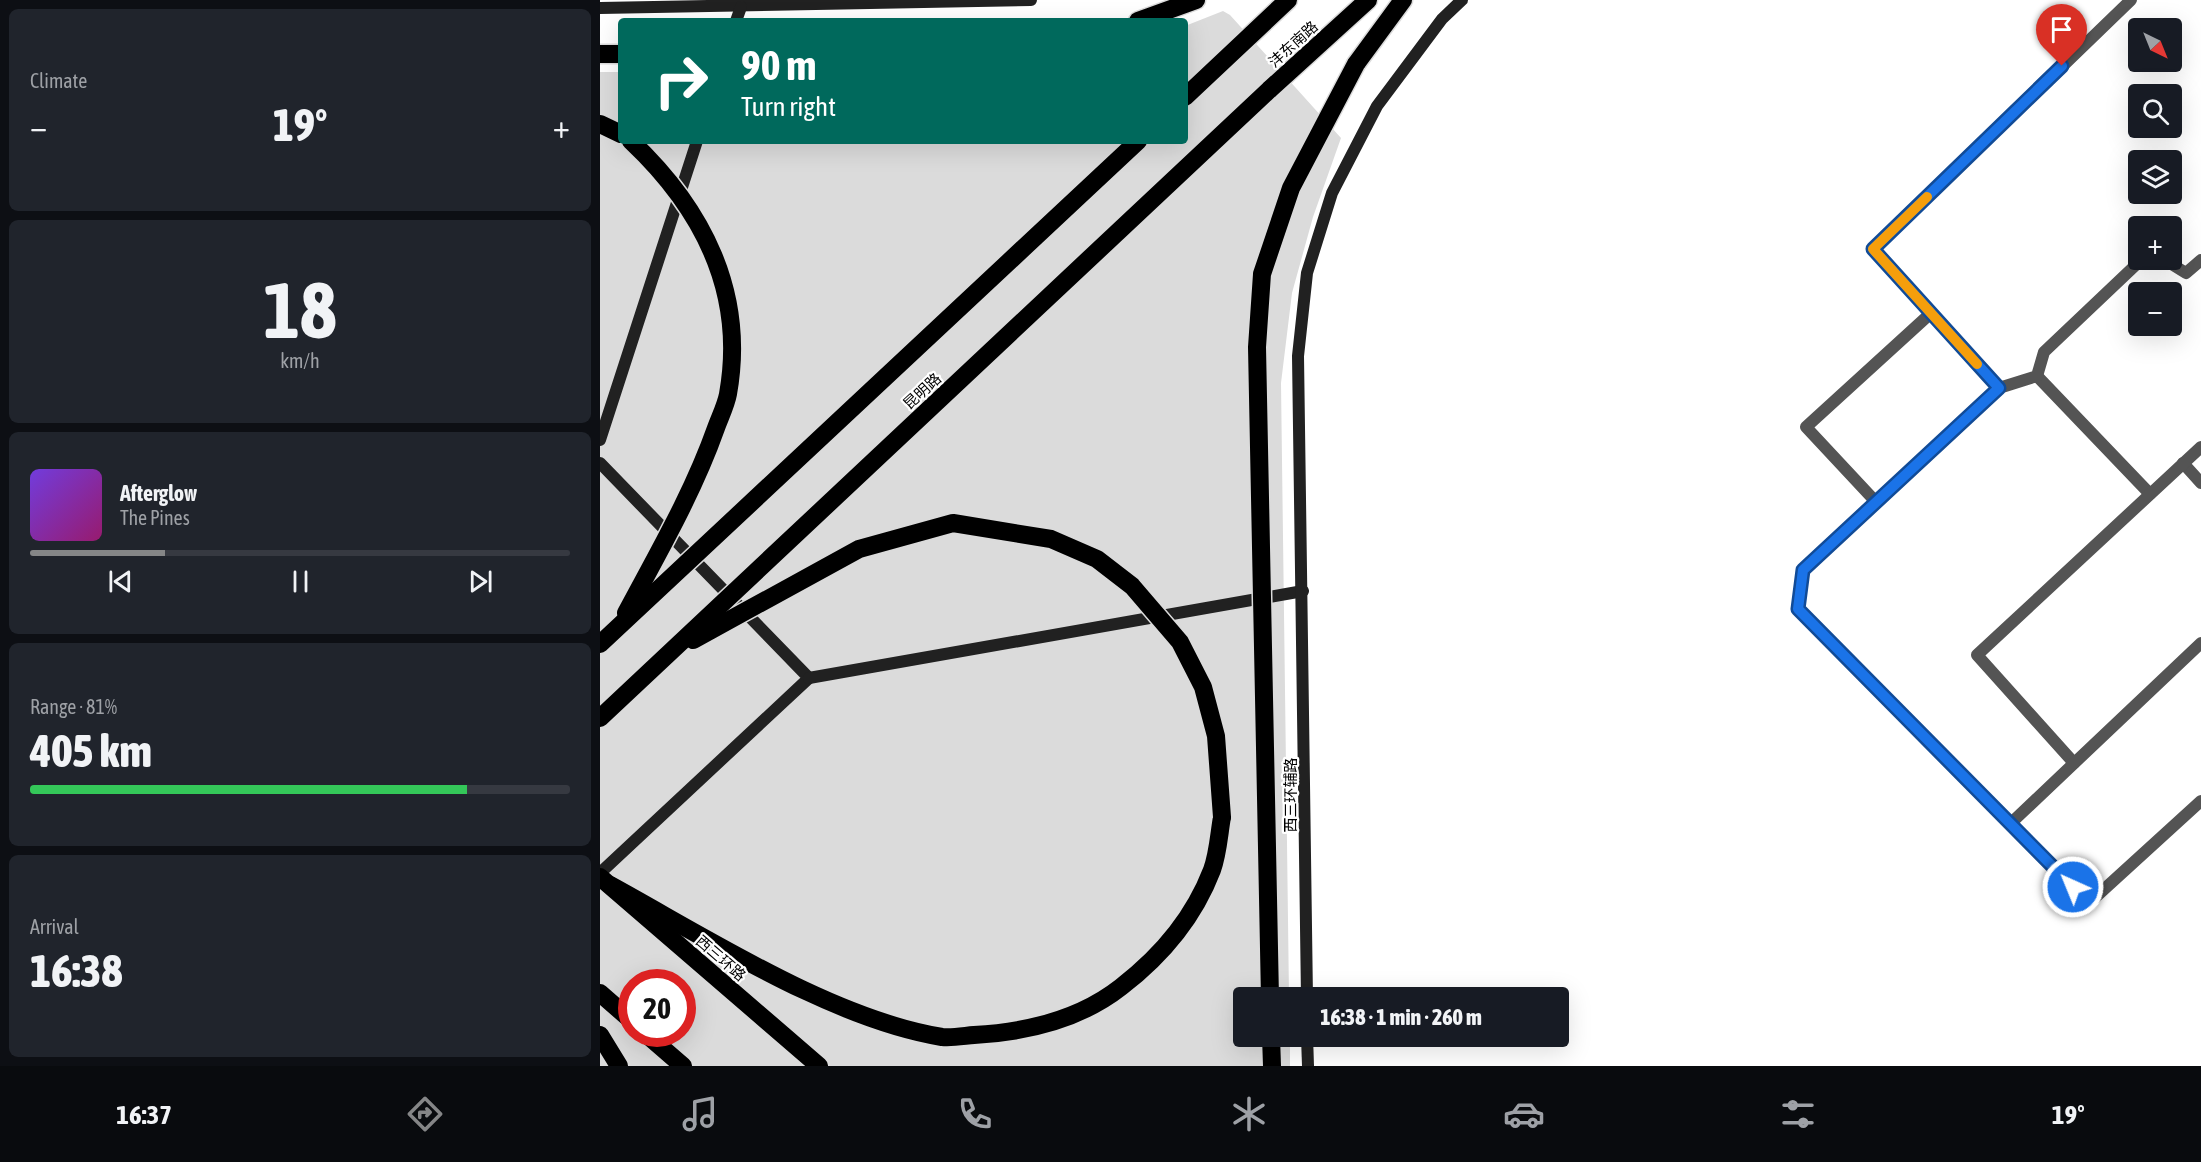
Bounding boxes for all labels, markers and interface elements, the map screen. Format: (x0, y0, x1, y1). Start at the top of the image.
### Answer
pin (2036, 4, 2087, 66)
icon: arrive (2045, 13, 2078, 46)
street label: 沣东南路 (1265, 18, 1321, 70)
north arrow (2128, 18, 2182, 72)
map controls (2128, 18, 2182, 336)
text: 90 m (741, 41, 816, 89)
icon: right (642, 42, 720, 120)
text: Climate (30, 69, 87, 92)
button: search (2128, 84, 2182, 138)
text: Turn right (741, 91, 836, 122)
text: 19° (273, 99, 327, 151)
text: − (30, 107, 47, 145)
text: + (553, 107, 570, 145)
button: layers (2128, 150, 2182, 204)
button: + (2128, 216, 2182, 270)
text: 18 (263, 265, 337, 355)
button: − (2128, 282, 2182, 336)
text: km/h (280, 349, 320, 372)
street label: 昆明路 (900, 369, 944, 413)
text: Afterglow (120, 480, 197, 506)
text: The Pines (120, 506, 190, 529)
icon: previous (104, 565, 137, 598)
icon: pause (284, 565, 317, 598)
icon: next (464, 565, 497, 598)
text: Range · 81% (30, 695, 117, 718)
text: 405 km (30, 725, 152, 777)
street label: 西三环辅路 (1282, 757, 1299, 833)
position arrow (2041, 855, 2105, 919)
text: Arrival (30, 915, 79, 938)
street label: 西三环路 (693, 932, 749, 984)
text: 16:38 (30, 945, 123, 997)
speed limit sign: 20 (618, 969, 696, 1047)
text: 16:38 · 1 min · 260 m (1320, 1004, 1482, 1030)
icon: directions (404, 1093, 446, 1135)
icon: music (679, 1093, 721, 1135)
icon: phone (954, 1093, 996, 1135)
icon: climate (1228, 1093, 1270, 1135)
icon: car (1503, 1093, 1545, 1135)
icon: filters (1777, 1093, 1819, 1135)
text: 16:37 (116, 1099, 172, 1130)
text: 19° (2052, 1099, 2085, 1130)

